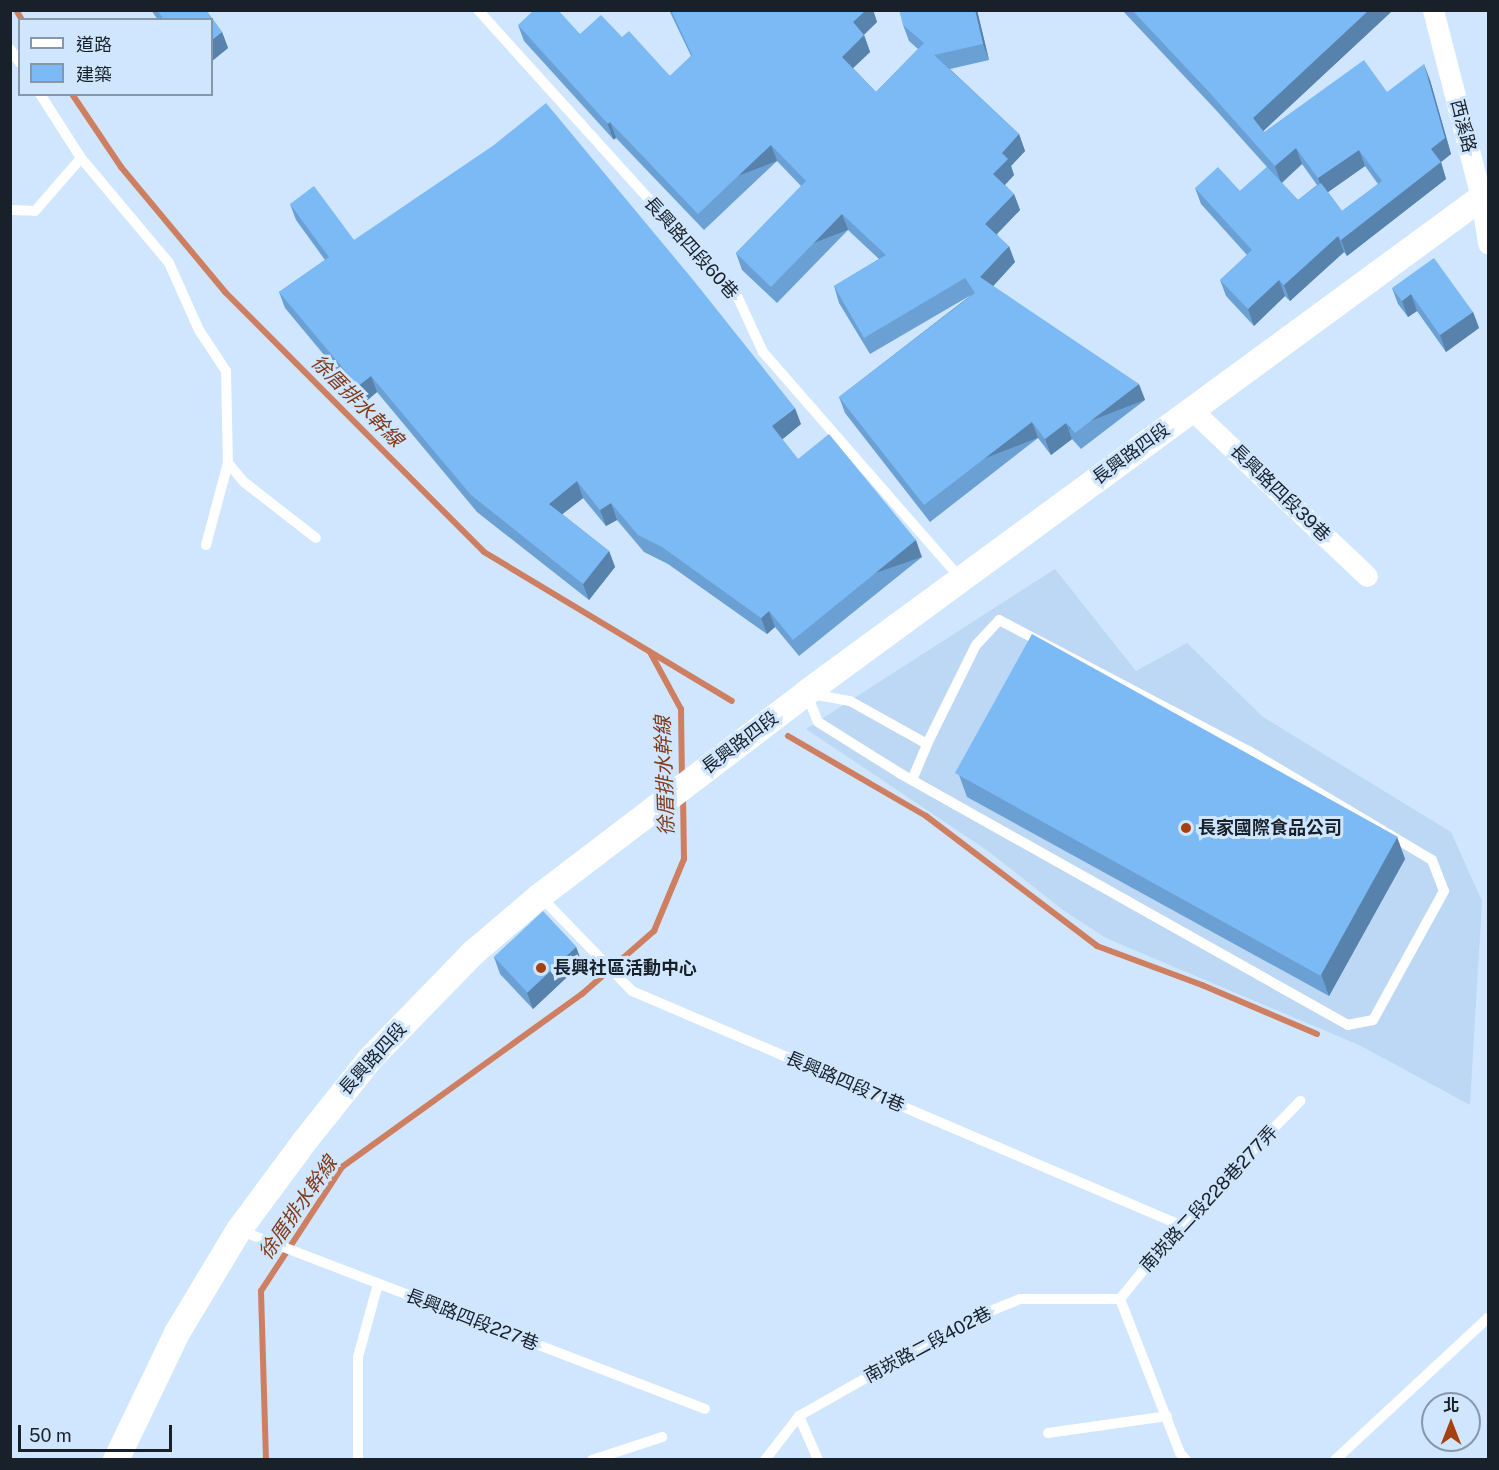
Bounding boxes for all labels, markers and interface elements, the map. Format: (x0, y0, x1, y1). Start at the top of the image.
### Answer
legend (18, 18, 213, 96)
text: 道路 (76, 34, 112, 55)
text: 建築 (76, 64, 112, 85)
street label: 西溪路 (1446, 97, 1480, 155)
street label: 長興路四段60巷 (639, 192, 743, 304)
water label: 徐厝排水幹線 (306, 350, 408, 452)
street label: 長興路四段 (1088, 419, 1174, 489)
street label: 長興路四段39巷 (1226, 440, 1334, 546)
street label: 長興路四段 (698, 707, 782, 779)
water label: 徐厝排水幹線 (651, 716, 679, 836)
place label: 長家國際食品公司 (1198, 817, 1342, 839)
marker: 長家國際食品公司 (1179, 821, 1193, 835)
place label: 長興社區活動中心 (553, 957, 697, 979)
marker: 長興社區活動中心 (534, 961, 548, 975)
street label: 長興路四段 (335, 1018, 411, 1100)
street label: 長興路四段71巷 (783, 1047, 907, 1117)
street label: 南崁路二段228巷277弄 (1136, 1122, 1282, 1276)
water label: 徐厝排水幹線 (254, 1152, 342, 1264)
street label: 長興路四段227巷 (403, 1285, 541, 1355)
street label: 南崁路二段402巷 (861, 1302, 995, 1388)
north arrow (1421, 1392, 1481, 1452)
text: 北 (1443, 1396, 1459, 1415)
scale bar (21, 1413, 176, 1451)
text: 50 m (29, 1425, 72, 1446)

